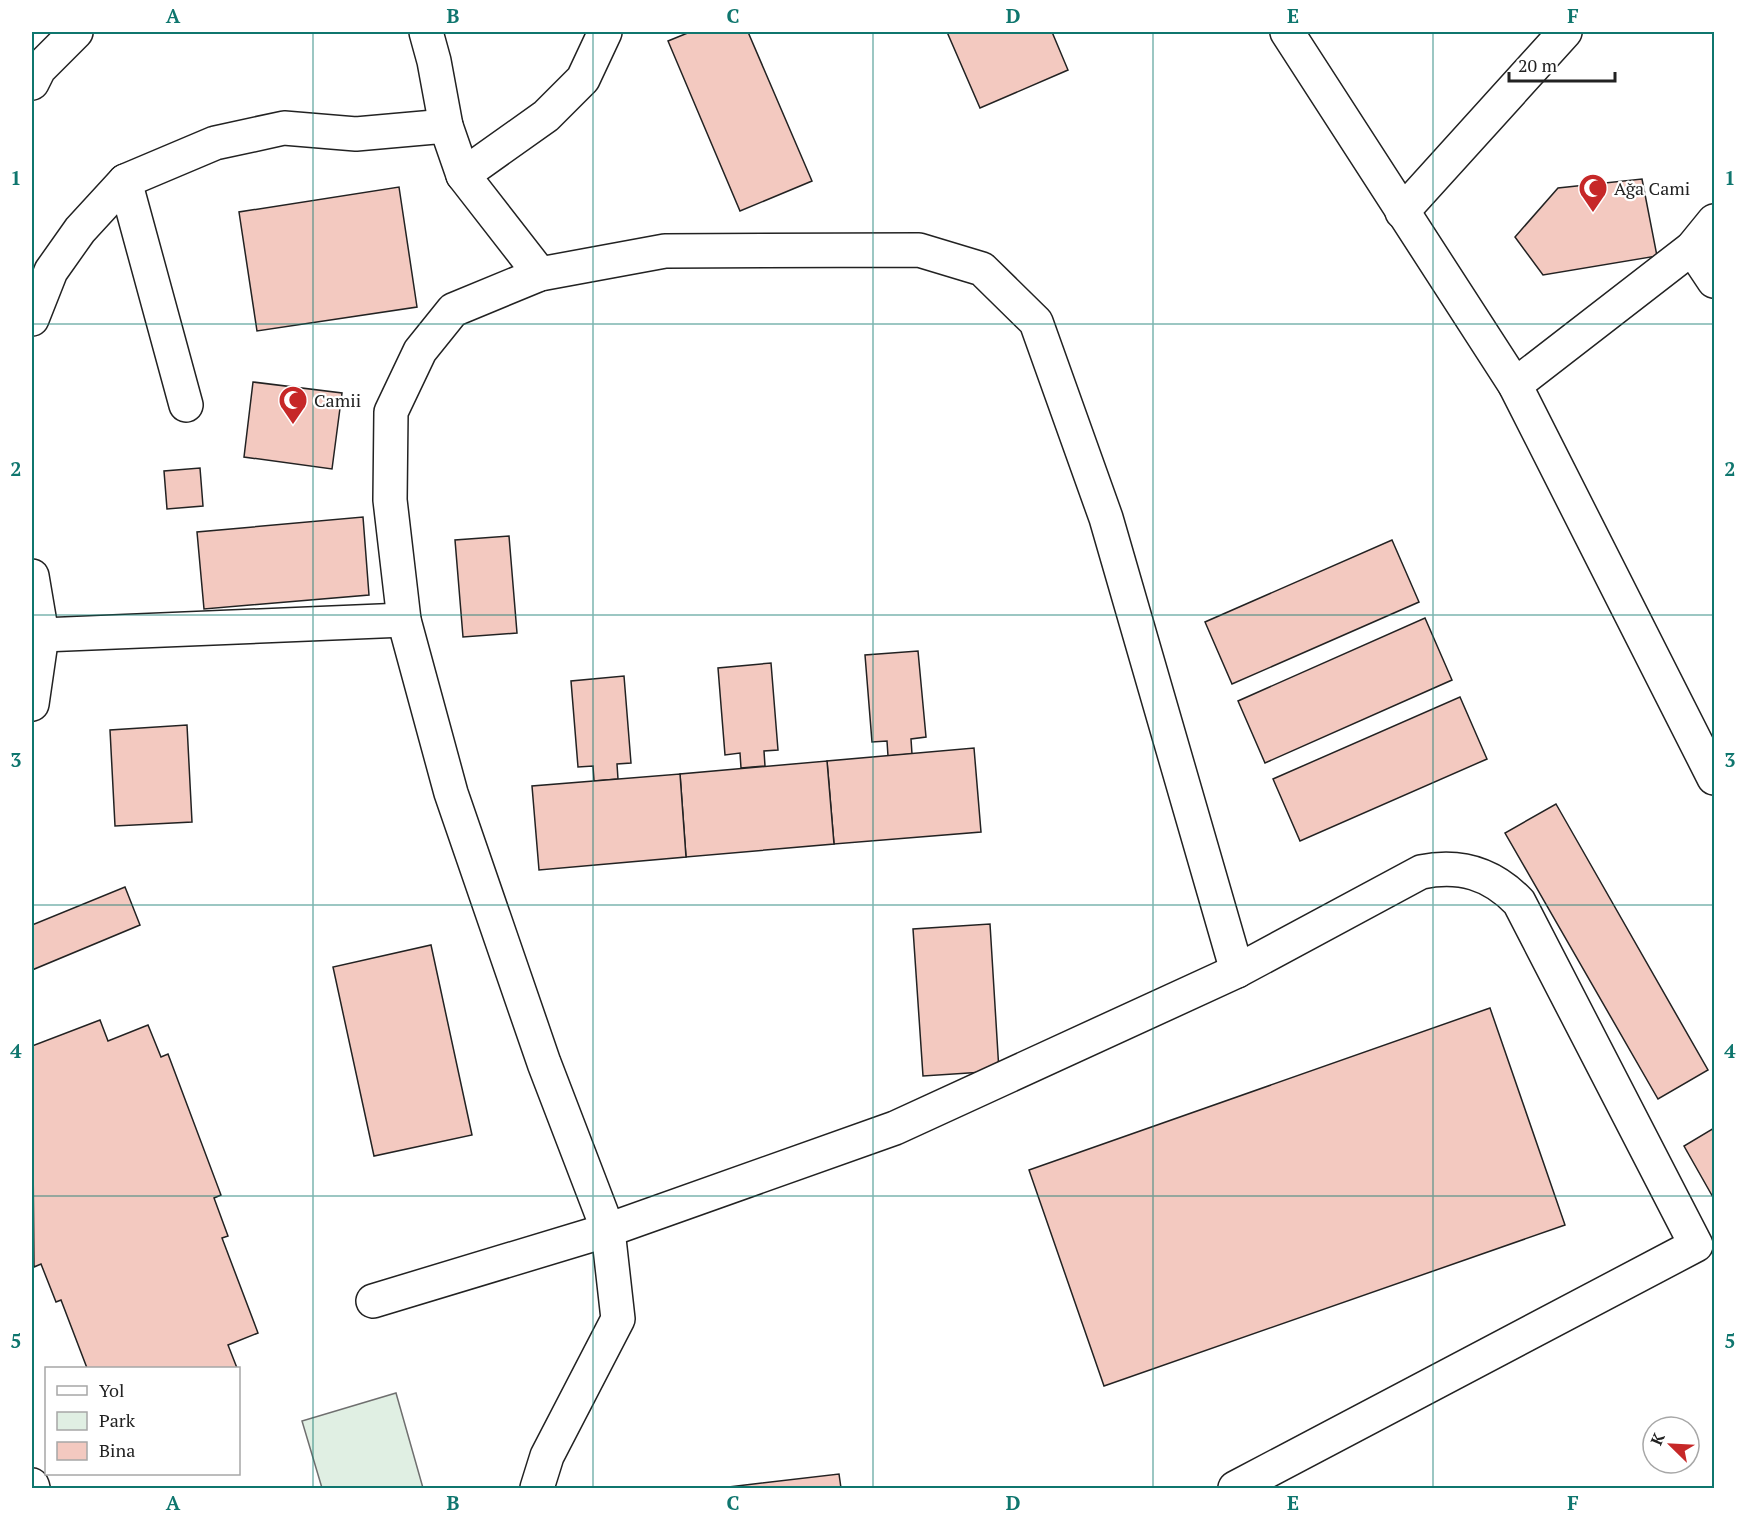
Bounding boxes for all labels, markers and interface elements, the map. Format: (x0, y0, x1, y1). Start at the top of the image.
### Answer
text: A (166, 2, 181, 29)
text: B (447, 2, 460, 29)
text: C (726, 2, 740, 29)
text: D (1006, 2, 1020, 29)
text: E (1287, 2, 1299, 29)
text: F (1567, 2, 1579, 29)
scale bar (1509, 45, 1616, 83)
text: 20 m (1518, 53, 1558, 77)
text: 1 (10, 164, 22, 191)
text: 1 (1724, 164, 1736, 191)
mosque icon: Ağa Cami (1577, 172, 1609, 214)
place label: Ağa Cami (1614, 176, 1690, 200)
mosque icon: Camii (277, 384, 309, 426)
place label: Camii (314, 388, 361, 412)
text: 2 (10, 455, 22, 482)
text: 2 (1724, 455, 1736, 482)
text: 3 (10, 746, 22, 773)
text: 3 (1724, 746, 1736, 773)
text: 4 (10, 1037, 22, 1064)
text: 4 (1724, 1037, 1736, 1064)
text: 5 (10, 1327, 22, 1354)
text: 5 (1724, 1327, 1736, 1354)
legend (45, 1367, 240, 1475)
text: Yol (99, 1378, 124, 1402)
text: Park (99, 1408, 136, 1432)
north arrow (1641, 1415, 1701, 1475)
text: K (1645, 1429, 1670, 1449)
text: Bina (99, 1438, 135, 1462)
text: A (166, 1489, 181, 1516)
text: B (447, 1489, 460, 1516)
text: C (726, 1489, 740, 1516)
text: D (1006, 1489, 1020, 1516)
text: E (1287, 1489, 1299, 1516)
text: F (1567, 1489, 1579, 1516)

